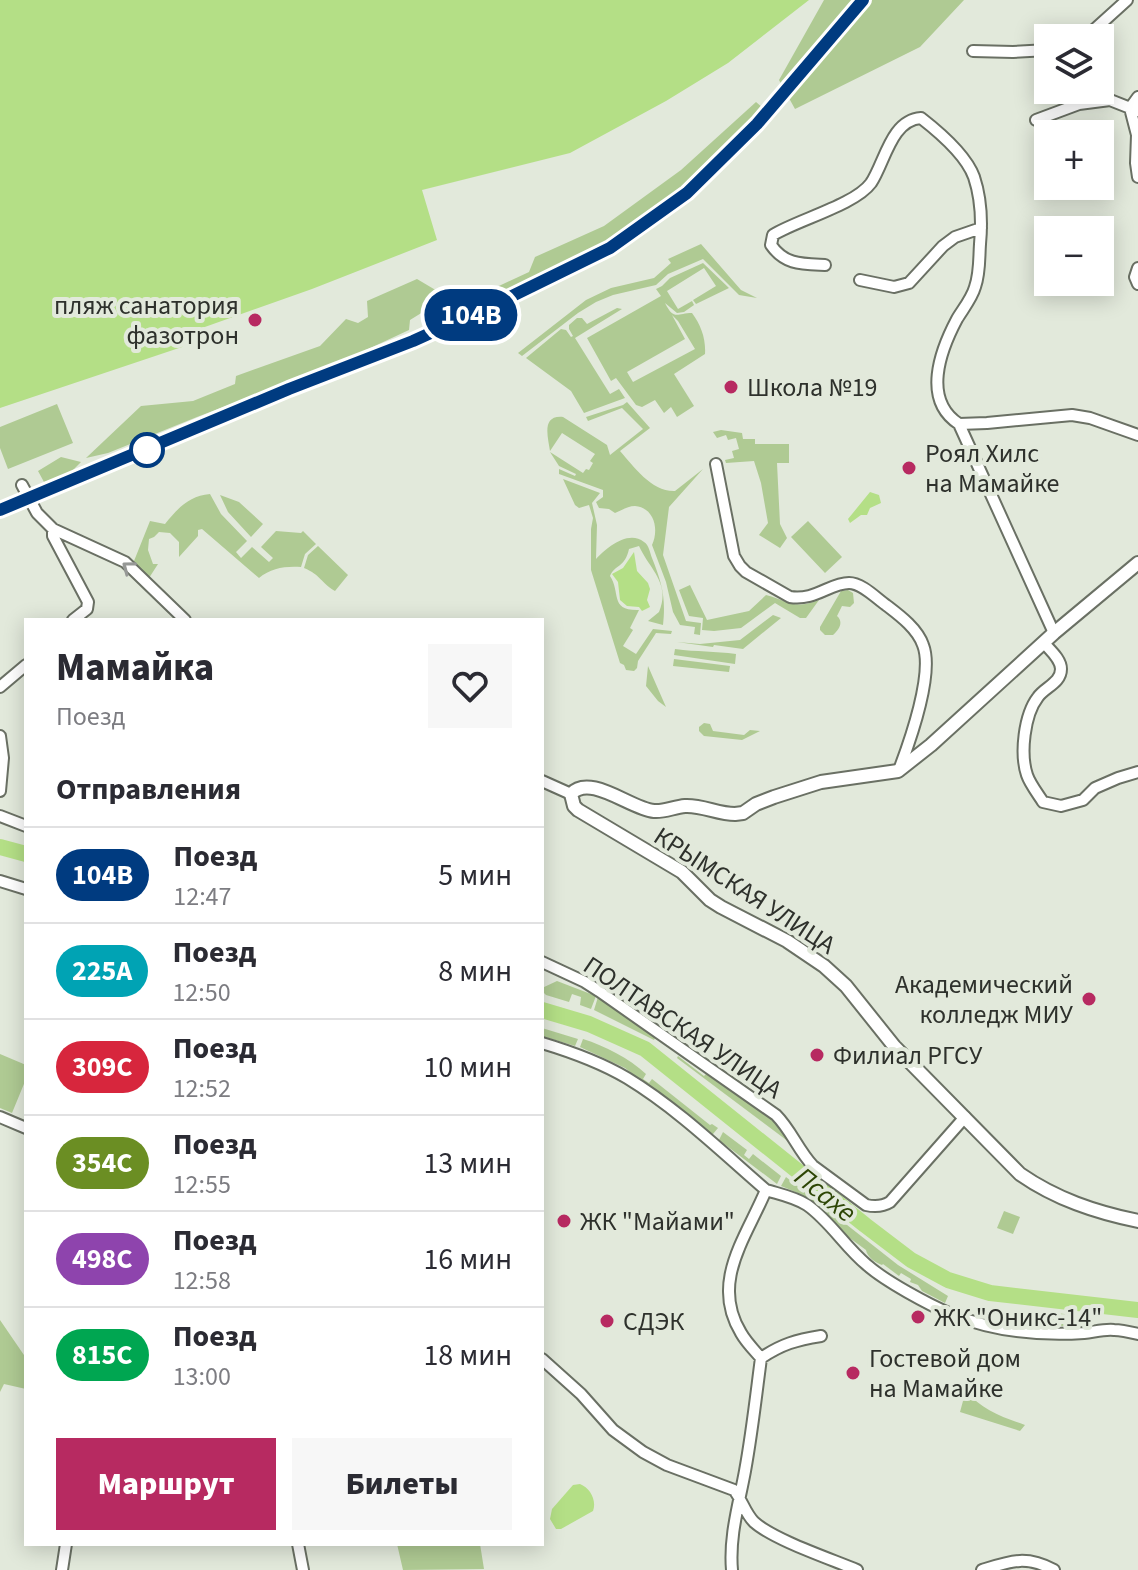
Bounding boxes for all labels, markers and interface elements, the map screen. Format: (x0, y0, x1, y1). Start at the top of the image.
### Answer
map controls (1034, 24, 1114, 296)
button: layers (1034, 24, 1114, 104)
button: + (1034, 120, 1114, 200)
button: − (1034, 216, 1114, 296)
place label: пляж санатория фазотрон (54, 287, 239, 354)
line badge: 104В (415, 289, 527, 341)
text: 104В (440, 295, 502, 335)
marker: пляж санатория фазотрон (246, 311, 264, 329)
place label: Школа №19 (747, 369, 878, 406)
marker: Школа №19 (722, 378, 740, 396)
unlabelled marker (130, 433, 164, 467)
place label: Роял Хилс на Мамайке (925, 435, 1060, 502)
marker: Роял Хилс на Мамайке (900, 459, 918, 477)
one-way arrow (122, 562, 137, 576)
text: Мамайка (56, 641, 214, 695)
button: heart (428, 644, 512, 728)
text: Поезд (56, 698, 125, 735)
text: Отправления (56, 768, 241, 811)
street label: КРЫМСКАЯ УЛИЦА (647, 818, 844, 964)
text: Поезд (173, 835, 257, 878)
text: 5 мин (438, 854, 512, 897)
text: 104В (72, 855, 133, 895)
text: 12:47 (173, 878, 231, 915)
text: Поезд (172, 931, 256, 974)
street label: ПОЛТАВСКАЯ УЛИЦА (576, 947, 790, 1108)
text: 8 мин (438, 950, 512, 993)
text: 225А (72, 951, 132, 991)
place label: Академический колледж МИУ (895, 966, 1074, 1033)
text: 12:50 (172, 974, 231, 1011)
marker: Академический колледж МИУ (1080, 990, 1098, 1008)
text: Поезд (173, 1027, 257, 1070)
place label: Филиал РГСУ (833, 1037, 983, 1074)
text: 10 мин (423, 1046, 512, 1089)
marker: Филиал РГСУ (808, 1046, 826, 1064)
text: 309С (72, 1047, 133, 1087)
text: 12:52 (173, 1070, 231, 1107)
text: Поезд (173, 1123, 257, 1166)
text: 13 мин (423, 1142, 512, 1185)
text: 354С (72, 1143, 133, 1183)
water label: Псахе (786, 1157, 865, 1232)
text: 12:55 (173, 1166, 231, 1203)
place label: ЖК "Майами" (580, 1203, 735, 1240)
marker: ЖК "Майами" (555, 1212, 573, 1230)
text: Поезд (173, 1219, 257, 1262)
text: 16 мин (423, 1238, 512, 1281)
text: 498С (72, 1239, 133, 1279)
text: 12:58 (173, 1262, 231, 1299)
place label: ЖК "Оникс-14" (934, 1299, 1102, 1336)
place label: СДЭК (623, 1303, 684, 1340)
marker: ЖК "Оникс-14" (909, 1308, 927, 1326)
marker: СДЭК (598, 1312, 616, 1330)
text: Поезд (173, 1315, 257, 1358)
text: 18 мин (423, 1334, 512, 1377)
text: 815С (72, 1335, 133, 1375)
place label: Гостевой дом на Мамайке (869, 1340, 1021, 1407)
text: 13:00 (173, 1358, 231, 1395)
marker: Гостевой дом на Мамайке (844, 1364, 862, 1382)
button: Маршрут (56, 1438, 276, 1530)
button: Билеты (292, 1438, 512, 1530)

